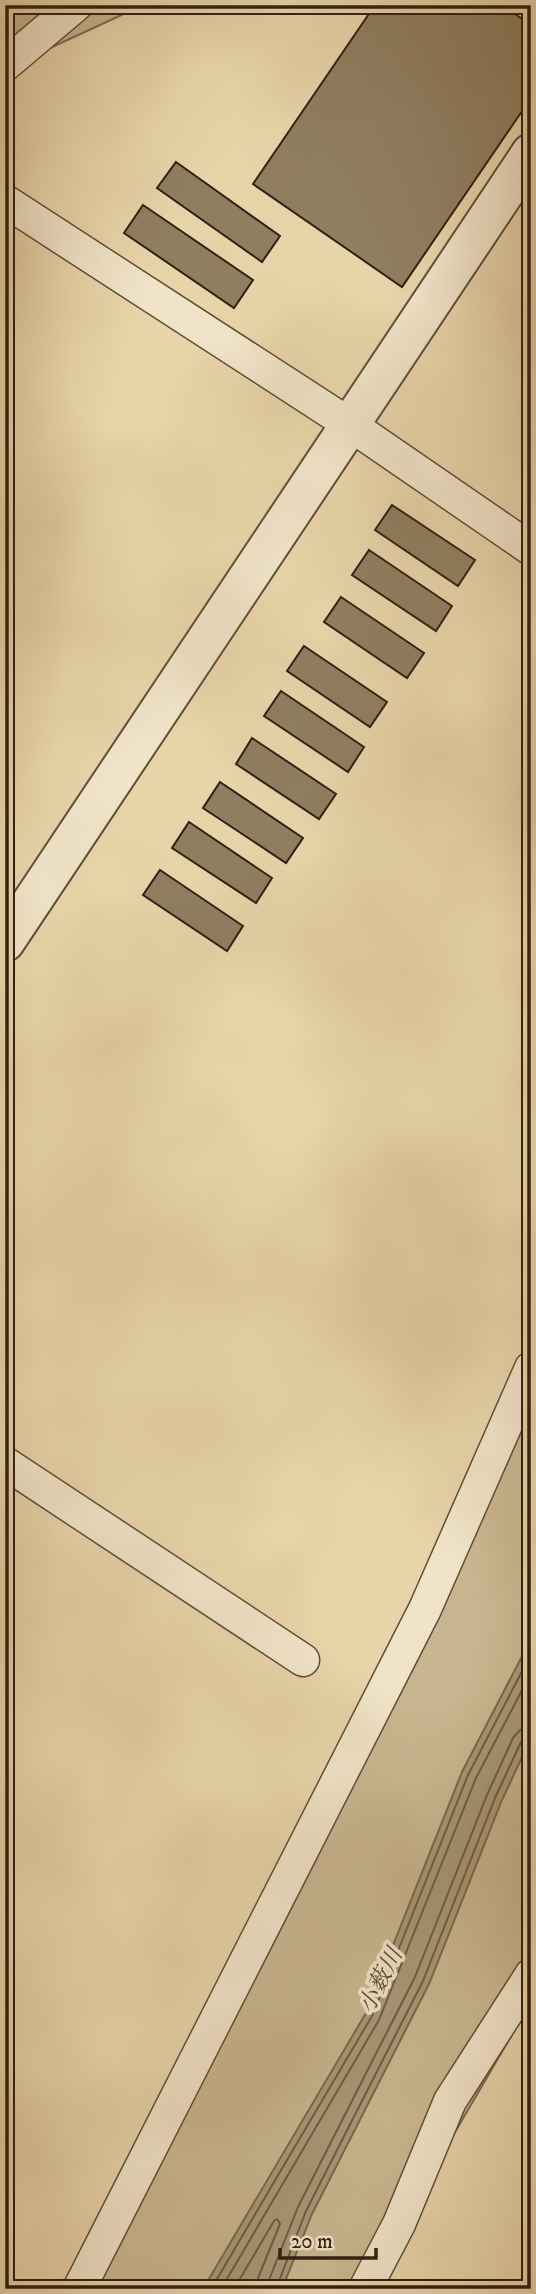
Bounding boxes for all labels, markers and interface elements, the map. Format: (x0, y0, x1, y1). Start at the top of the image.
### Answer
water label: 小薮川 (352, 1941, 411, 2018)
scale bar (280, 2217, 377, 2261)
text: 20 m (291, 2229, 333, 2255)

